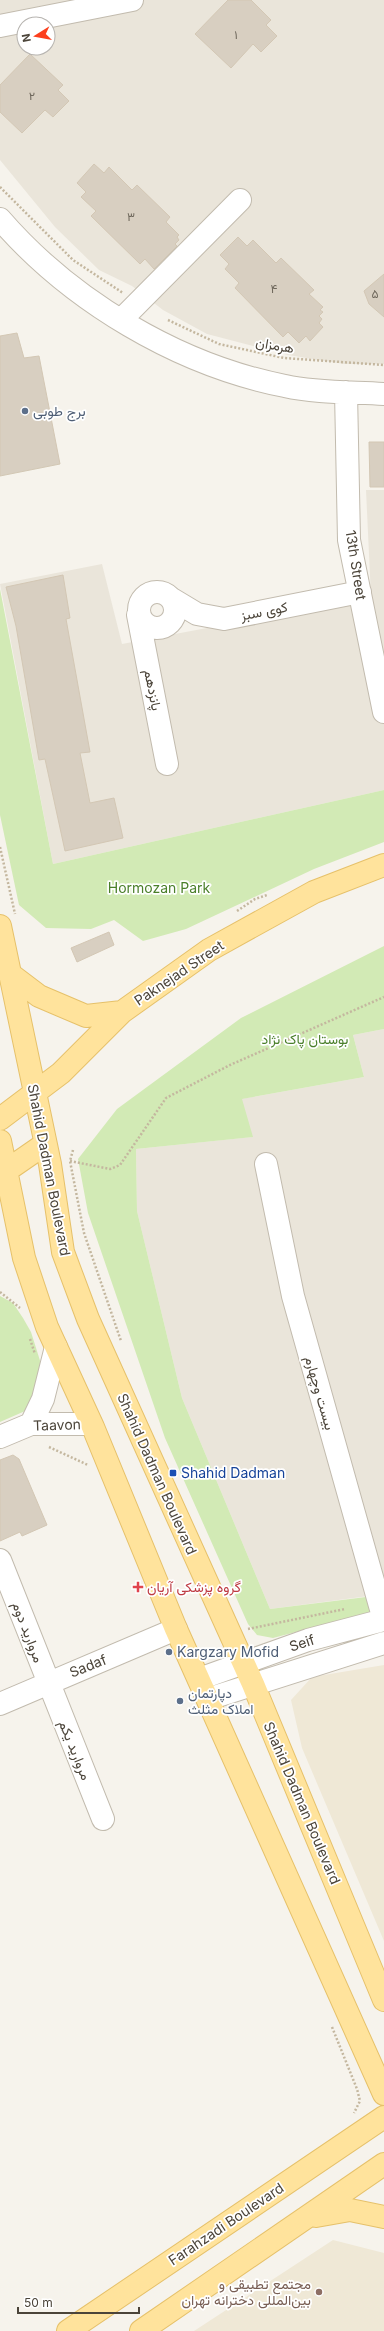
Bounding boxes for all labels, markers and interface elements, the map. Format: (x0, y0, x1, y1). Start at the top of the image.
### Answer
north arrow (16, 16, 56, 56)
house number: ۱ (234, 27, 238, 42)
text: N (19, 32, 34, 43)
house number: ۲ (29, 88, 35, 103)
house number: ۳ (127, 209, 135, 224)
house number: ۴ (271, 281, 278, 296)
house number: ۵ (371, 286, 379, 301)
street label: هرمزان (254, 333, 296, 357)
place label: برج طوبی (33, 402, 86, 422)
marker: برج طوبی (20, 406, 30, 416)
street label: 13th Street (343, 529, 370, 602)
street label: کوی سبز (238, 598, 289, 625)
street label: پانزدهم (139, 668, 166, 712)
park label: Hormozan Park (108, 879, 211, 896)
street label: Paknejad Street (131, 936, 227, 1009)
park label: بوستان پاک نژاد (262, 1030, 348, 1049)
street label: Shahid Dadman Boulevard (24, 1083, 74, 1257)
street label: بیست وچهارم (300, 1354, 339, 1432)
street label: Shahid Dadman Boulevard (114, 1391, 201, 1557)
street label: Taavon (33, 1415, 81, 1434)
place label: Shahid Dadman (181, 1464, 285, 1481)
marker: Shahid Dadman (168, 1468, 178, 1478)
place label: گروه پزشکی آریان (147, 1578, 241, 1597)
marker: گروه پزشکی آریان (132, 1581, 144, 1593)
street label: مروارید دوم (8, 1599, 48, 1665)
street label: Seif (287, 1630, 317, 1655)
place label: Kargzary Mofid (177, 1643, 279, 1660)
marker: Kargzary Mofid (164, 1647, 174, 1657)
street label: Sadaf (67, 1650, 109, 1681)
place label: دپارتمان املاک مثلث (188, 1684, 254, 1717)
marker: دپارتمان املاک مثلث (175, 1696, 185, 1706)
street label: مروارید یکم (55, 1717, 95, 1783)
street label: Shahid Dadman Boulevard (261, 1719, 344, 1886)
street label: Farahzadi Boulevard (165, 2179, 286, 2268)
place label: مجتمع تطبیقی و بین‌المللی دخترانه تهران (182, 2275, 311, 2309)
marker: مجتمع تطبیقی و بین‌المللی دخترانه تهران (314, 2287, 324, 2297)
scale bar (18, 2289, 139, 2315)
text: 50 m (24, 2295, 53, 2310)

